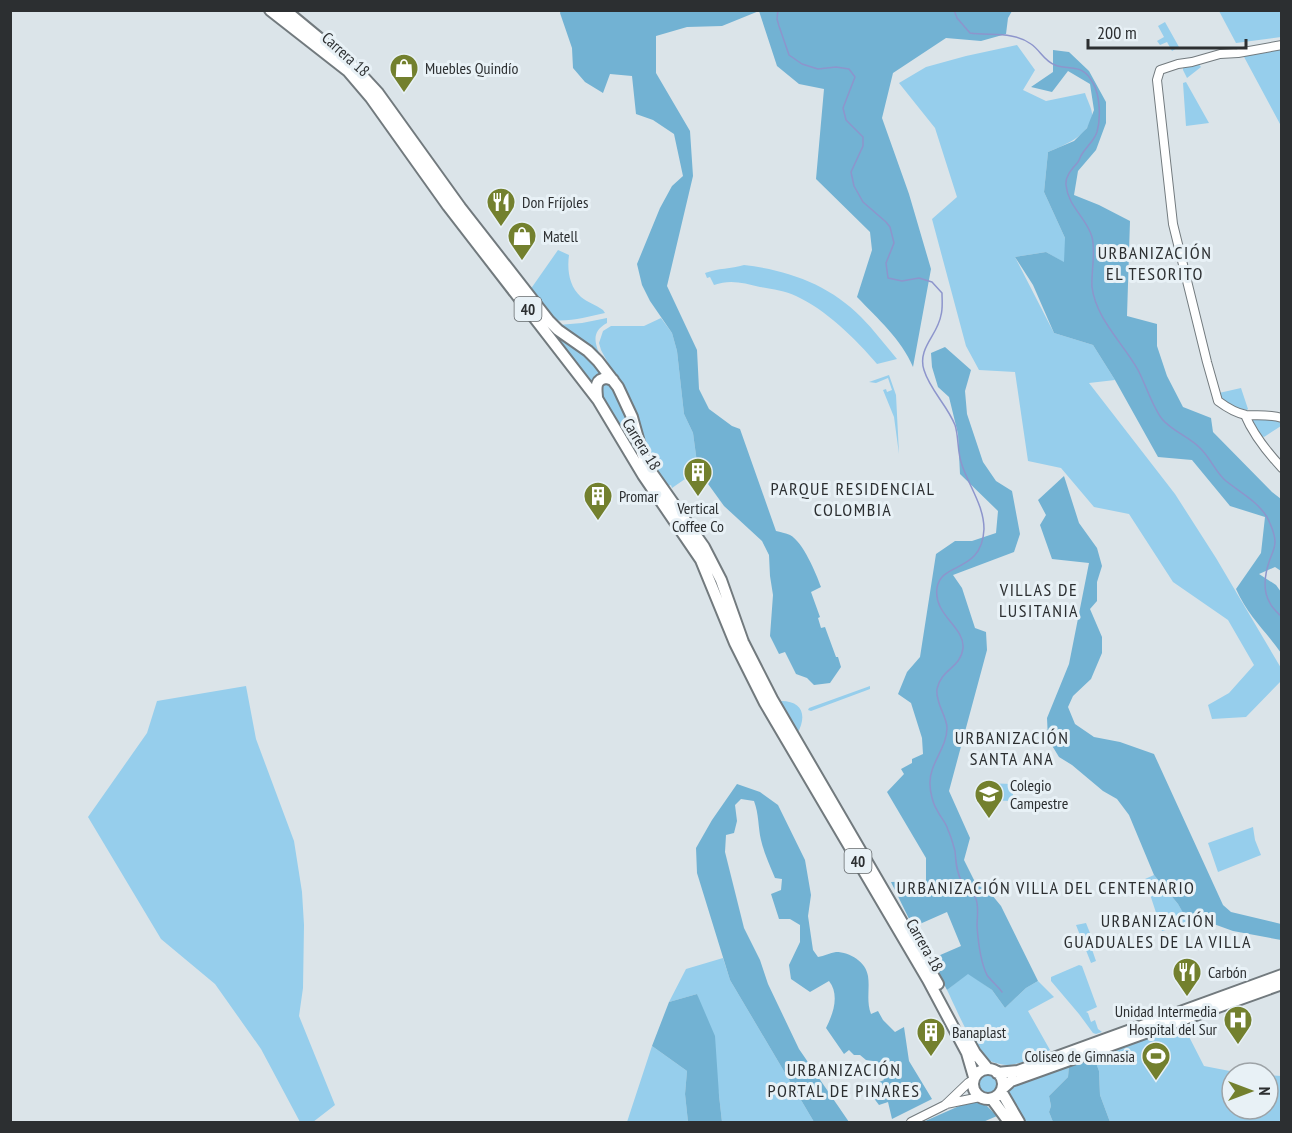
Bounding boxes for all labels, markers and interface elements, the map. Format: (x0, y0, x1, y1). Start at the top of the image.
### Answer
scale bar (1088, 12, 1246, 50)
text: 200 m (1097, 21, 1137, 44)
street label: Carrera 18 (318, 27, 374, 81)
shop icon: Muebles Quindío (388, 52, 420, 94)
place label: Muebles Quindío (425, 58, 518, 78)
restaurant icon: Don Fríjoles (485, 186, 517, 228)
place label: Don Fríjoles (522, 192, 588, 212)
shop icon: Matell (506, 220, 538, 262)
place label: Matell (543, 226, 578, 246)
district label: URBANIZACIÓN EL TESORITO (1098, 241, 1212, 285)
road number: 40 (514, 297, 542, 321)
street label: Carrera 18 (618, 414, 666, 474)
building icon: Vertical Coffee Co (682, 456, 714, 498)
district label: PARQUE RESIDENCIAL COLOMBIA (770, 477, 936, 521)
building icon: Promar (582, 480, 614, 522)
place label: Promar (619, 486, 659, 506)
place label: Vertical Coffee Co (672, 498, 724, 536)
district label: VILLAS DE LUSITANIA (999, 578, 1079, 622)
district label: URBANIZACIÓN SANTA ANA (955, 726, 1069, 770)
place label: Colegio Campestre (1010, 775, 1068, 813)
school or university icon: Colegio Campestre (973, 778, 1005, 820)
road number: 40 (844, 849, 872, 873)
district label: URBANIZACIÓN VILLA DEL CENTENARIO (897, 876, 1196, 899)
district label: URBANIZACIÓN GUADUALES DE LA VILLA (1064, 909, 1252, 953)
street label: Carrera 18 (902, 915, 948, 975)
restaurant icon: Carbón (1171, 956, 1203, 998)
place label: Carbón (1208, 962, 1247, 982)
place label: Unidad Intermedia Hospital del Sur (1115, 1001, 1218, 1039)
hospital icon: Unidad Intermedia Hospital del Sur (1222, 1004, 1254, 1046)
building icon: Banaplast (915, 1016, 947, 1058)
place label: Banaplast (952, 1022, 1007, 1042)
sports icon: Coliseo de Gimnasia (1140, 1040, 1172, 1082)
place label: Coliseo de Gimnasia (1024, 1046, 1135, 1066)
district label: URBANIZACIÓN PORTAL DE PINARES (768, 1058, 920, 1102)
north arrow (1220, 1061, 1280, 1121)
text: N (1255, 1087, 1275, 1095)

